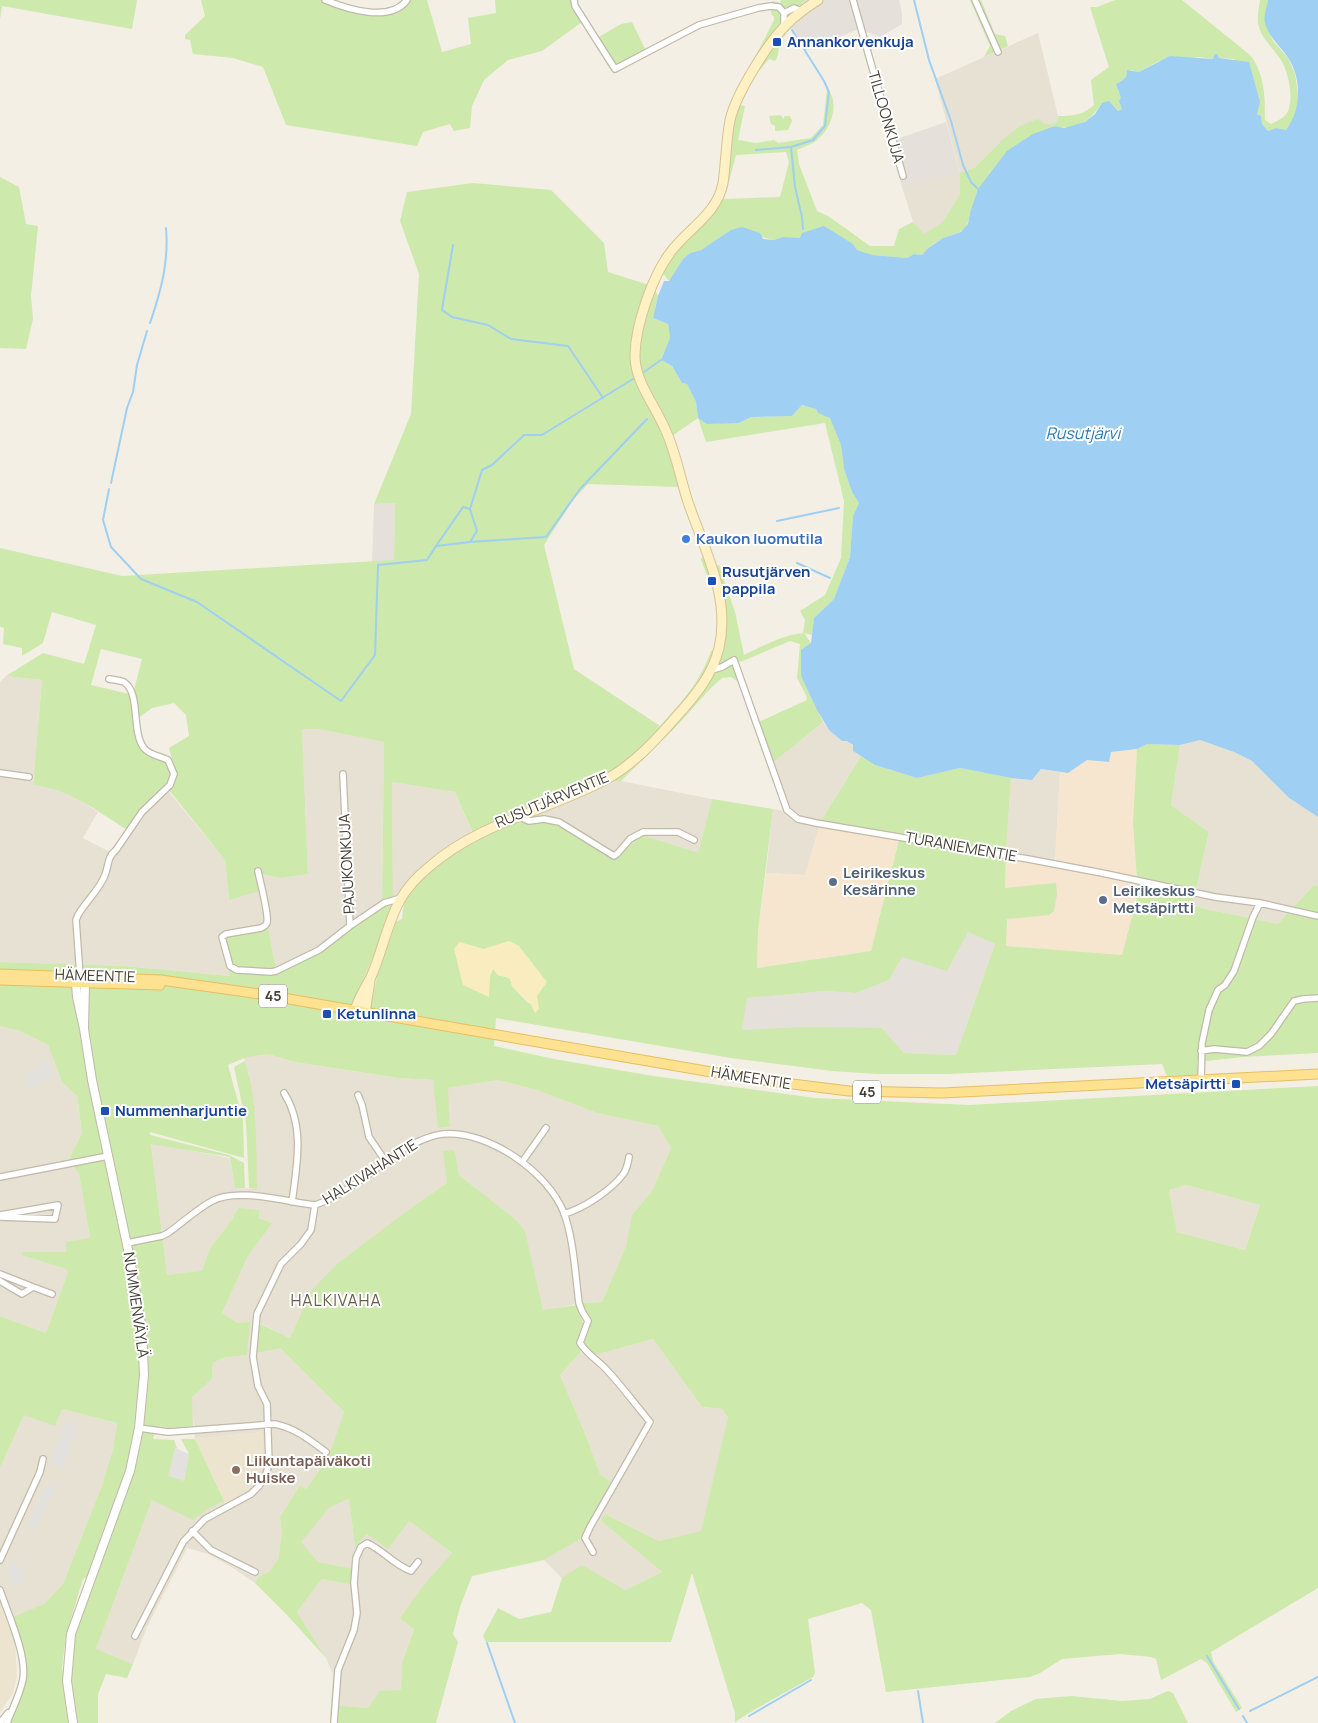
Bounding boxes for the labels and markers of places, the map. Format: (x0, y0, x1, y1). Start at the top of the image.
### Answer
place label: Annankorvenkuja (787, 31, 914, 52)
marker: Annankorvenkuja (771, 36, 783, 48)
place label: Kaukon luomutila (696, 528, 823, 549)
marker: Kaukon luomutila (680, 533, 692, 545)
place label: Rusutjärven pappila (722, 561, 810, 599)
marker: Rusutjärven pappila (706, 575, 718, 587)
place label: Leirikeskus Kesärinne (843, 862, 925, 900)
marker: Leirikeskus Kesärinne (827, 876, 839, 888)
place label: Leirikeskus Metsäpirtti (1113, 880, 1195, 918)
marker: Leirikeskus Metsäpirtti (1097, 894, 1109, 906)
place label: Ketunlinna (337, 1003, 416, 1024)
marker: Ketunlinna (321, 1008, 333, 1020)
place label: Metsäpirtti (1145, 1073, 1226, 1094)
marker: Metsäpirtti (1230, 1078, 1242, 1090)
place label: Nummenharjuntie (115, 1100, 247, 1121)
marker: Nummenharjuntie (99, 1105, 111, 1117)
place label: Liikuntapäiväkoti Huiske (246, 1450, 371, 1488)
marker: Liikuntapäiväkoti Huiske (230, 1464, 242, 1476)

